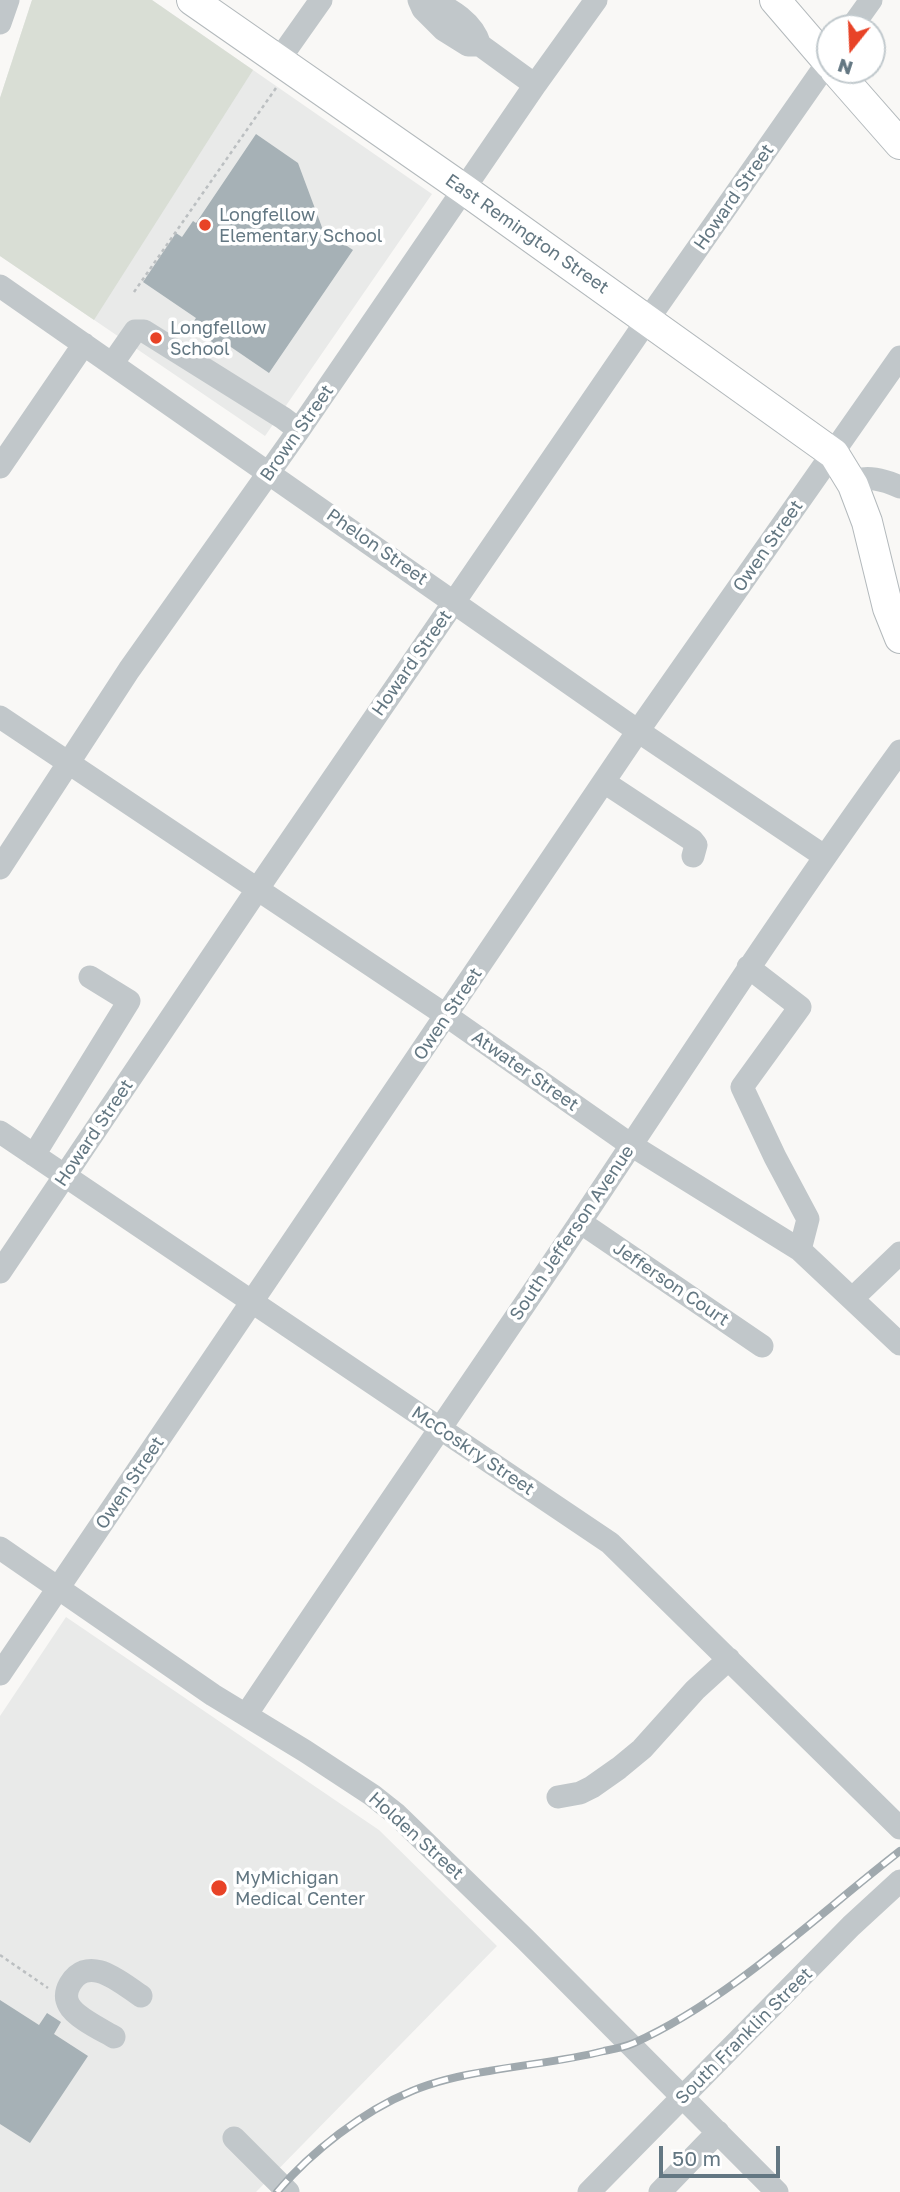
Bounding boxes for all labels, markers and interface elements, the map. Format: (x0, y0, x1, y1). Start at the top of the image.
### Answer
north arrow (816, 14, 886, 84)
text: N (835, 54, 855, 81)
street label: Howard Street (689, 140, 779, 254)
street label: East Remington Street (441, 169, 613, 299)
place label: Longfellow Elementary School (219, 204, 383, 246)
marker: Longfellow Elementary School (197, 217, 213, 233)
place label: Longfellow School (170, 317, 266, 360)
marker: Longfellow School (148, 330, 164, 346)
street label: Brown Street (256, 381, 338, 485)
street label: Owen Street (728, 496, 808, 596)
street label: Phelon Street (322, 504, 432, 590)
street label: Howard Street (367, 606, 457, 720)
street label: Owen Street (409, 964, 487, 1064)
street label: Atwater Street (467, 1026, 583, 1116)
street label: Howard Street (50, 1075, 138, 1191)
street label: South Jefferson Avenue (505, 1141, 639, 1325)
street label: Jefferson Court (609, 1237, 733, 1331)
street label: McCoskry Street (407, 1402, 539, 1500)
street label: Owen Street (91, 1433, 169, 1533)
street label: Holden Street (364, 1788, 468, 1884)
place label: MyMichigan Medical Center (235, 1867, 365, 1910)
marker: MyMichigan Medical Center (209, 1878, 229, 1898)
street label: South Franklin Street (671, 1963, 817, 2109)
scale bar (662, 2132, 783, 2176)
text: 50 m (672, 2145, 721, 2171)

